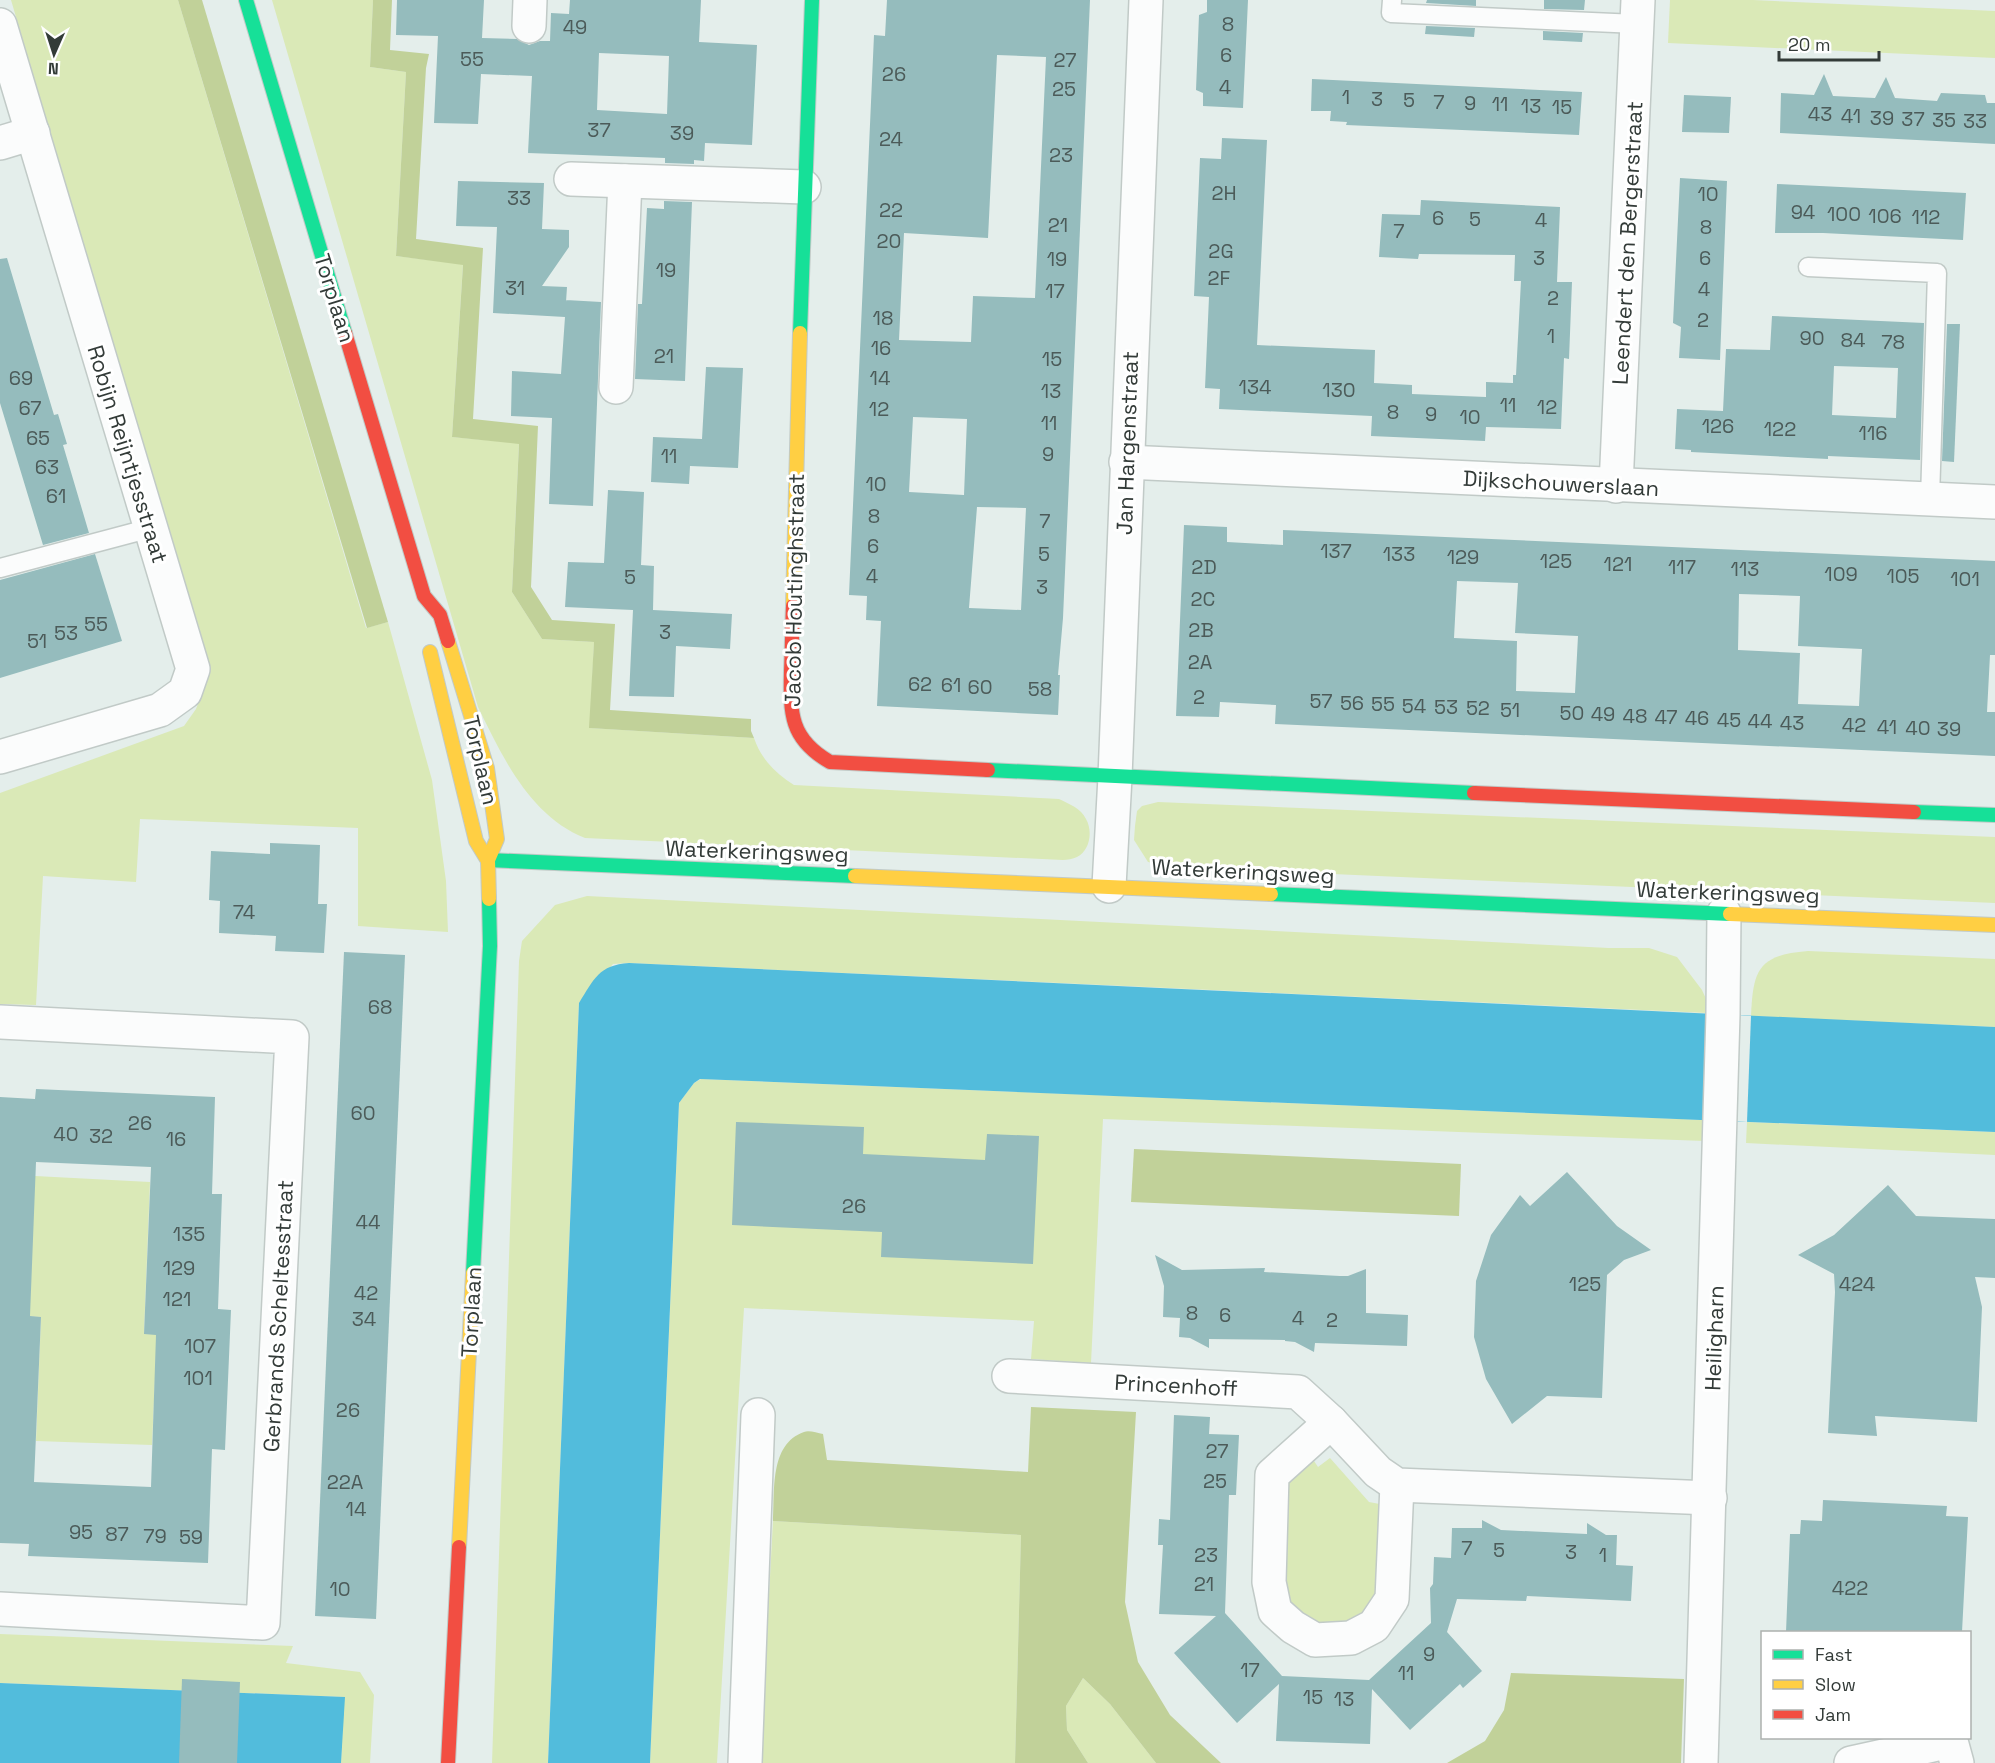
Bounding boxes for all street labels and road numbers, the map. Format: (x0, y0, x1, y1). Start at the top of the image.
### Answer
street label: Leendert den Bergerstraat (1606, 101, 1648, 385)
street label: Torplaan (308, 250, 362, 346)
street label: Robijn Reijntjesstraat (81, 341, 175, 567)
street label: Jan Hargenstraat (1110, 351, 1144, 535)
street label: Dijkschouwerslaan (1462, 464, 1660, 502)
street label: Jacob Houtinghstraat (778, 473, 810, 707)
street label: Torplaan (457, 713, 505, 807)
street label: Waterkeringsweg (665, 834, 849, 868)
street label: Waterkeringsweg (1151, 852, 1335, 890)
street label: Waterkeringsweg (1636, 875, 1820, 909)
street label: Gerbrands Scheltesstraat (257, 1179, 299, 1453)
street label: Torplaan (455, 1266, 487, 1358)
street label: Heiligharn (1698, 1285, 1730, 1391)
street label: Princenhoff (1114, 1368, 1239, 1402)

